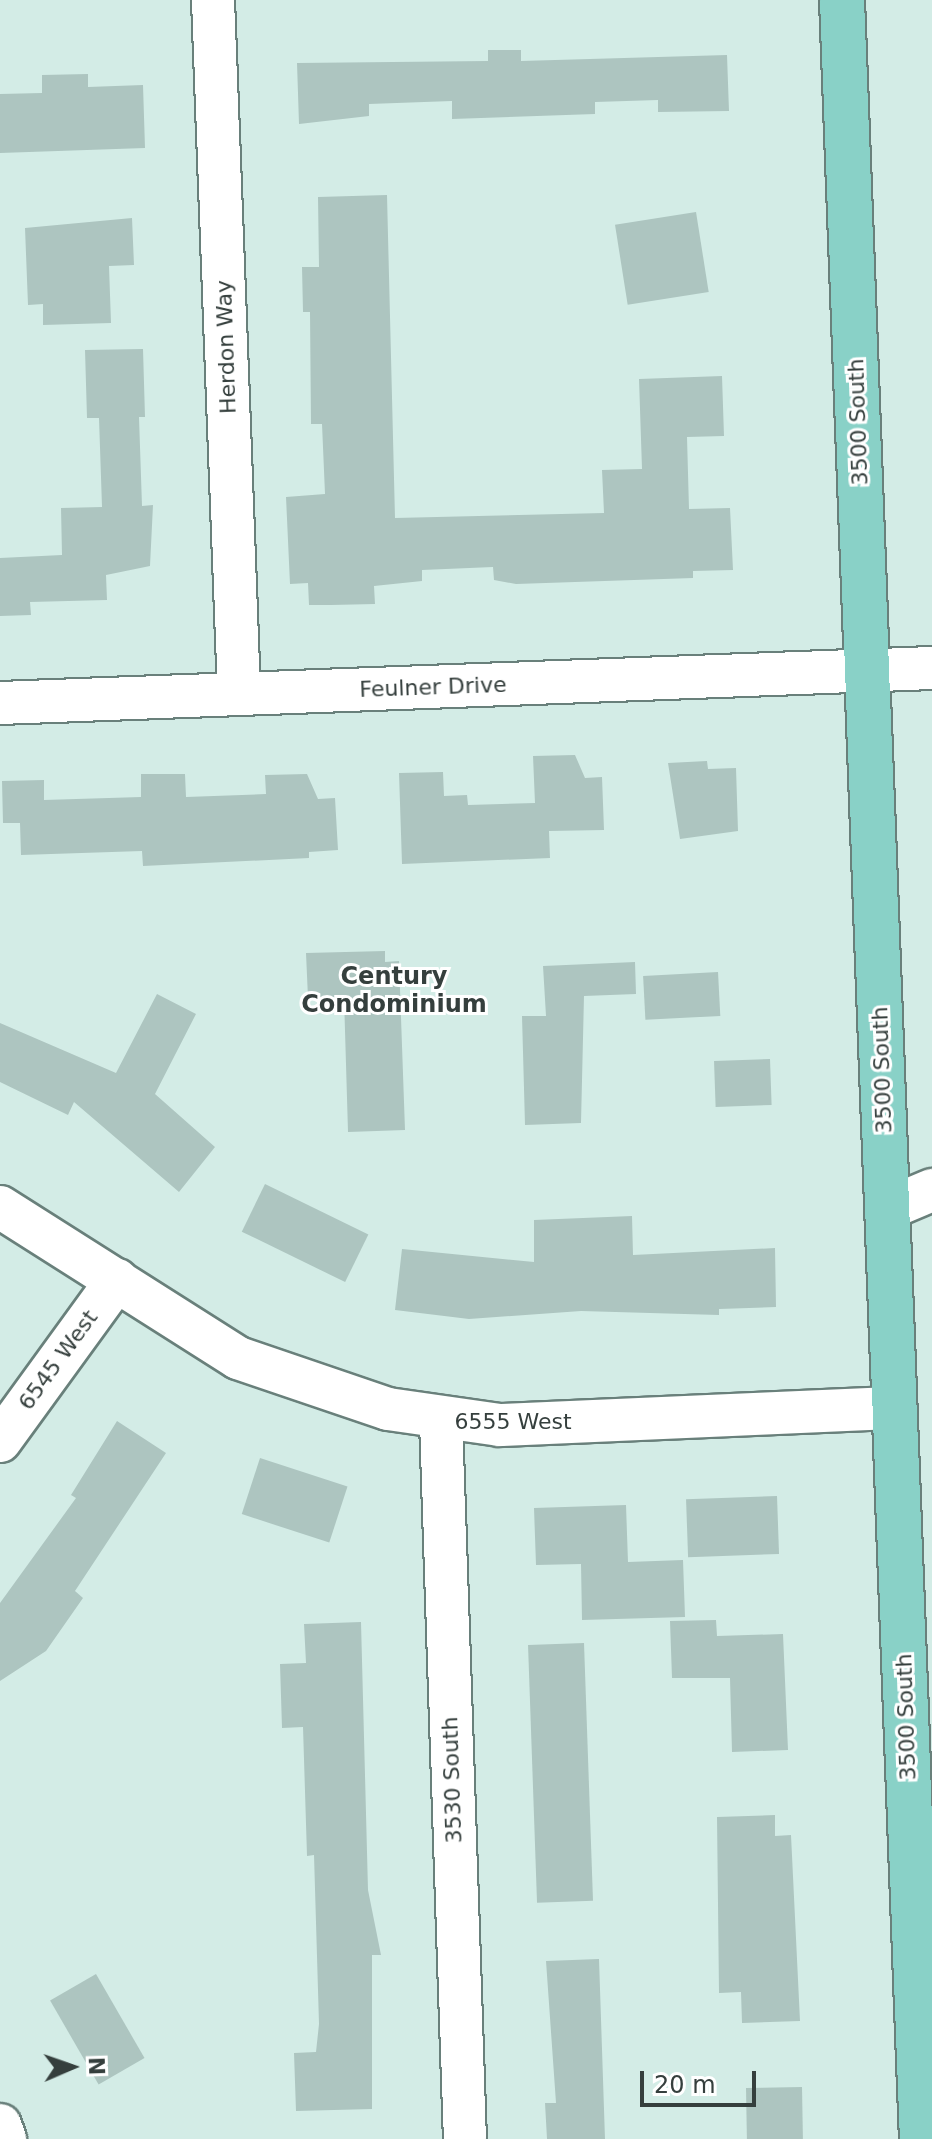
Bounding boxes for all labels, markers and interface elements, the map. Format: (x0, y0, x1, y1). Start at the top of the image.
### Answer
street label: Herdon Way (210, 280, 242, 414)
street label: 3500 South (843, 358, 873, 486)
street label: Feulner Drive (359, 671, 507, 703)
district label: Century Condominium (301, 963, 487, 1019)
street label: 3500 South (867, 1006, 897, 1134)
street label: 6545 West (13, 1305, 103, 1415)
street label: 6555 West (454, 1409, 572, 1435)
street label: 3500 South (891, 1653, 921, 1781)
street label: 3530 South (437, 1716, 467, 1844)
north arrow (32, 2027, 112, 2107)
scale bar (644, 2055, 760, 2105)
text: N (84, 2056, 109, 2076)
text: 20 m (654, 2071, 716, 2099)

